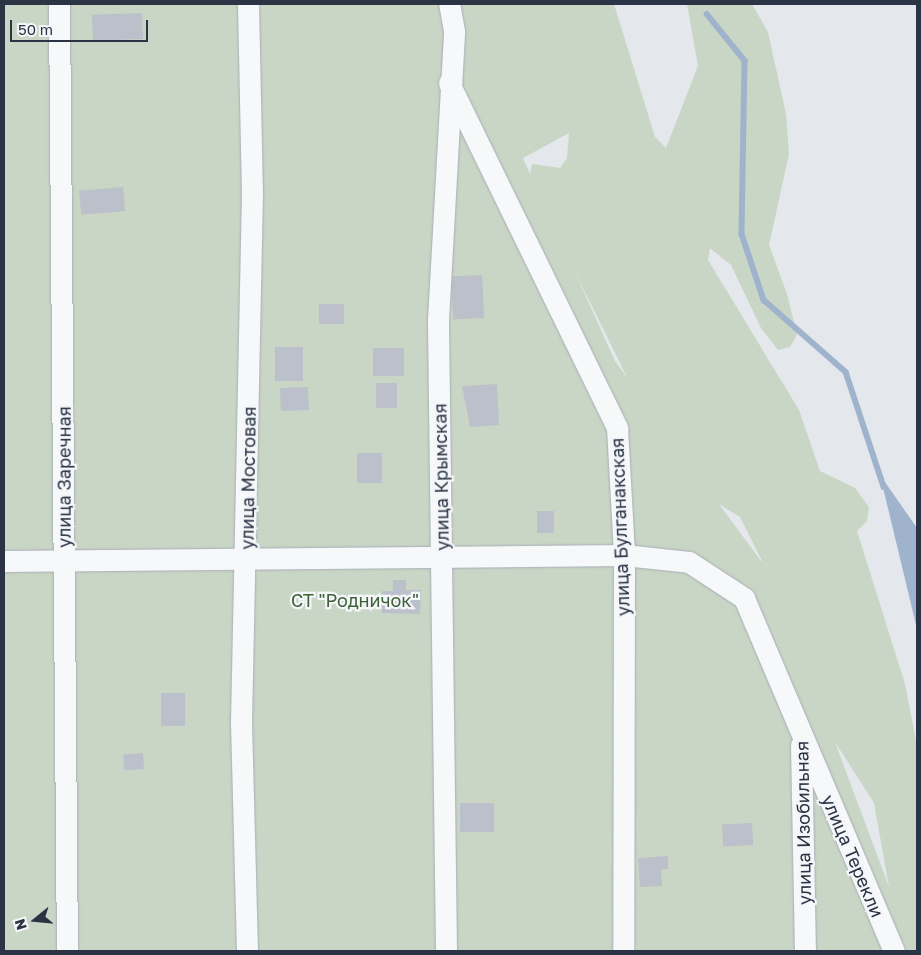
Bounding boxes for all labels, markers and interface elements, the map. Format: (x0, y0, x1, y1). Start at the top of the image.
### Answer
scale bar (12, 10, 150, 42)
text: 50 m (18, 20, 53, 38)
street label: улица Крымская (429, 403, 453, 551)
street label: улица Заречная (53, 406, 75, 548)
street label: улица Мостовая (236, 406, 260, 550)
street label: улица Булганакская (606, 437, 634, 617)
park label: СТ "Родничок" (291, 589, 419, 611)
street label: улица Изобильная (791, 741, 815, 905)
street label: улица Терекли (817, 792, 889, 920)
north arrow (10, 895, 60, 945)
text: N (10, 917, 30, 932)

